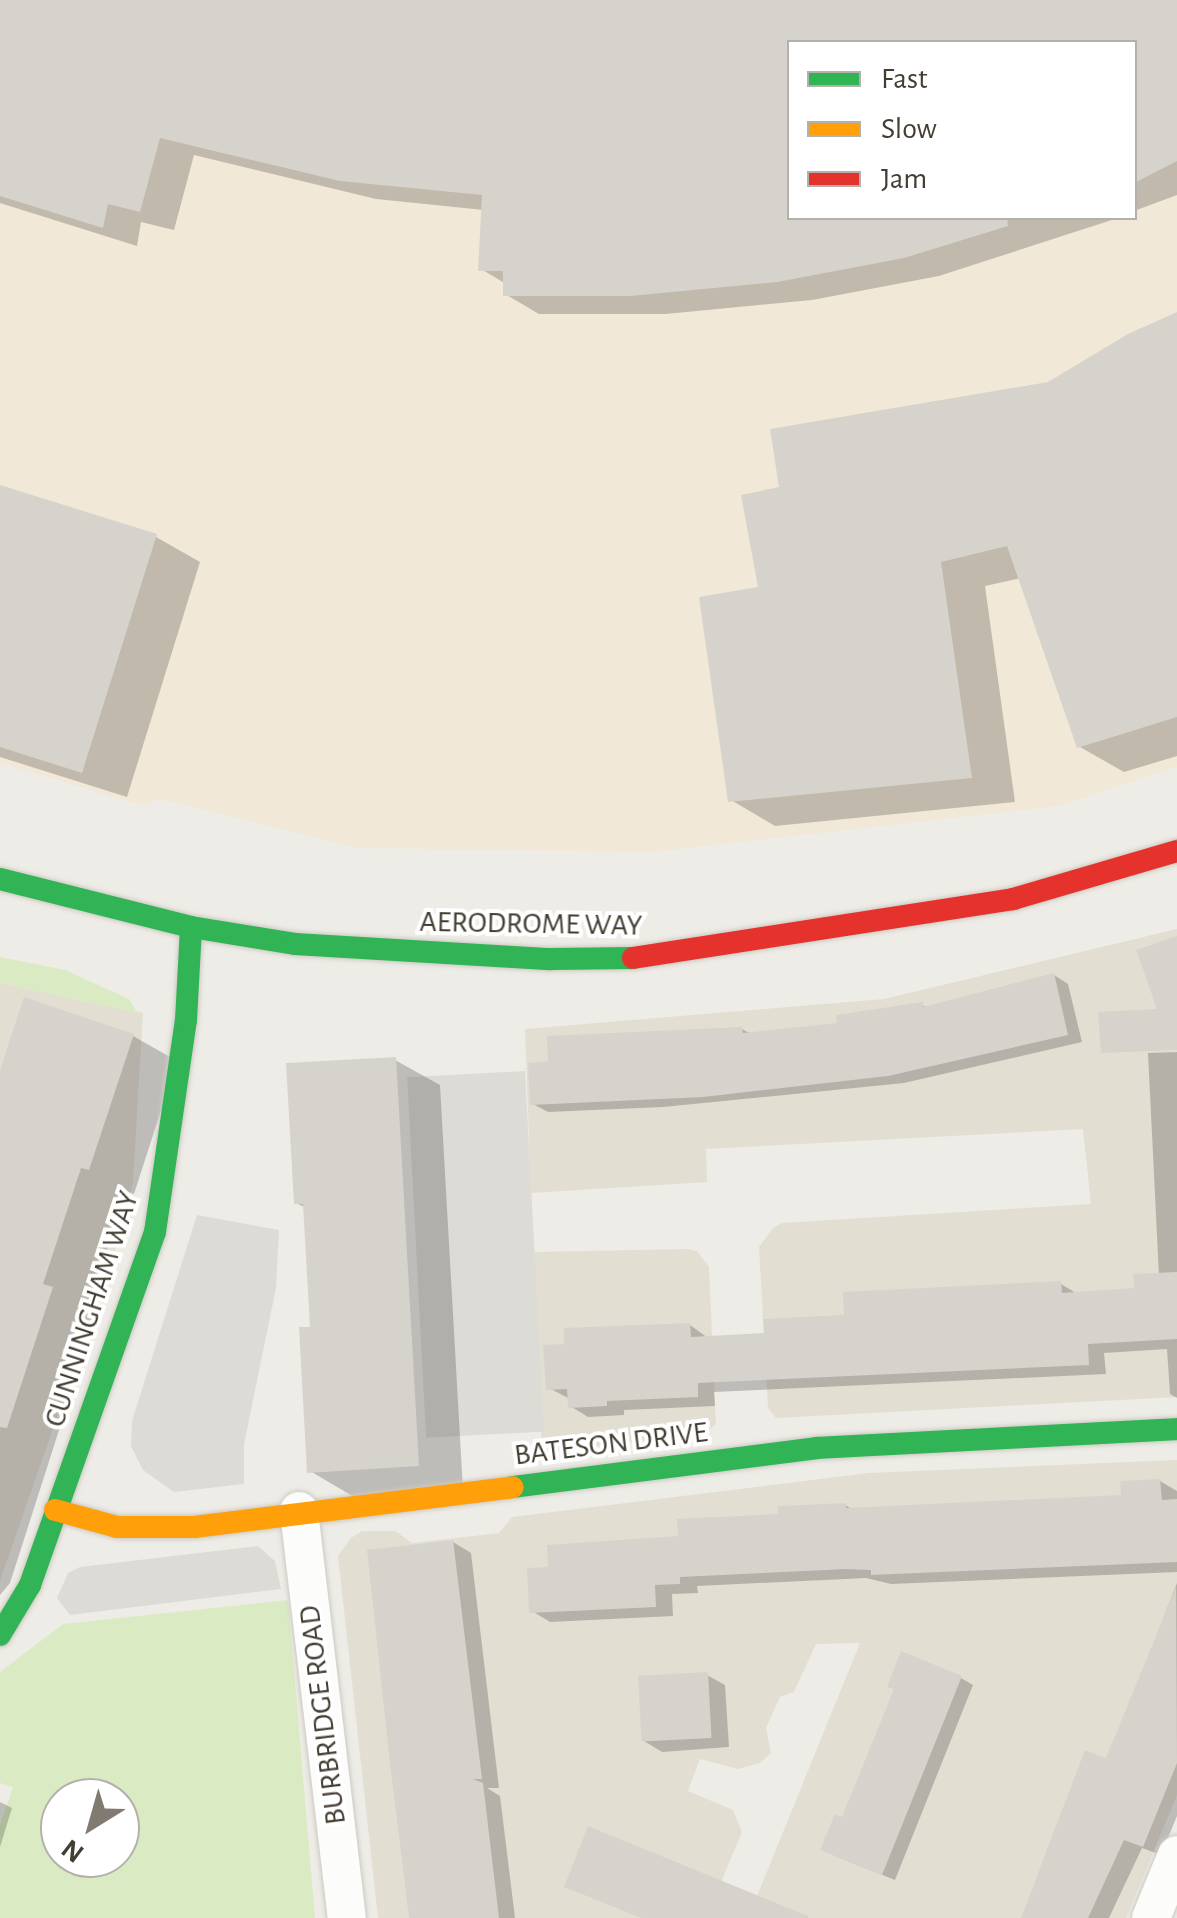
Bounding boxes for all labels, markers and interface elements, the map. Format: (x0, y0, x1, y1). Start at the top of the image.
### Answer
legend (787, 40, 1137, 220)
text: Fast (881, 64, 928, 94)
text: Slow (881, 114, 937, 144)
text: Jam (881, 164, 927, 194)
street label: AERODROME WAY (419, 904, 643, 944)
street label: CUNNINGHAM WAY (37, 1187, 147, 1431)
street label: BATESON DRIVE (512, 1414, 710, 1474)
street label: BURBRIDGE ROAD (292, 1603, 354, 1827)
north arrow (40, 1778, 140, 1878)
text: N (57, 1833, 89, 1867)

